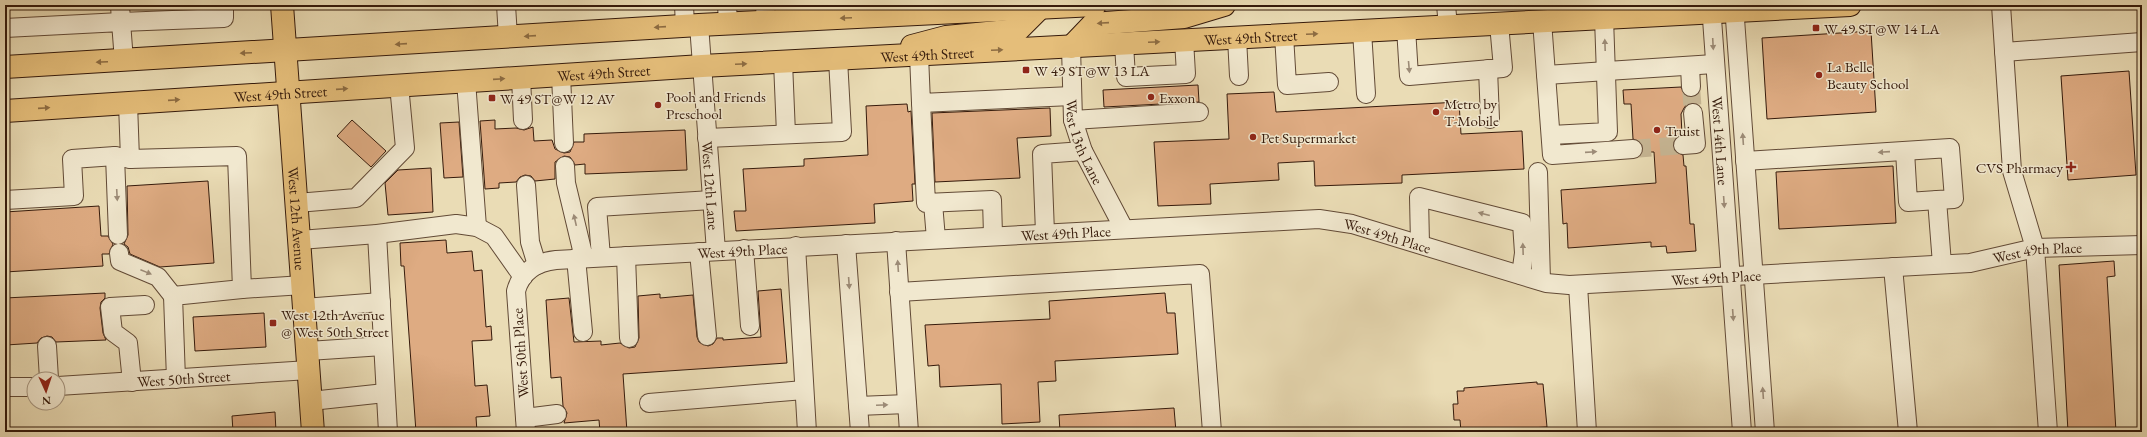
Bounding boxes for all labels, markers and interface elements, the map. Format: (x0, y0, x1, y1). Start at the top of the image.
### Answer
one-way arrow (840, 14, 852, 21)
one-way arrow (1097, 19, 1109, 26)
place label: W 49 ST@W 14 LA (1824, 19, 1940, 38)
marker: W 49 ST@W 14 LA (1811, 23, 1821, 33)
one-way arrow (654, 24, 666, 31)
street label: West 49th Street (1204, 25, 1298, 49)
one-way arrow (1306, 30, 1318, 37)
one-way arrow (524, 32, 536, 39)
one-way arrow (1602, 38, 1608, 51)
one-way arrow (1709, 38, 1716, 50)
one-way arrow (1148, 39, 1161, 45)
one-way arrow (394, 41, 407, 47)
street label: West 49th Street (880, 42, 975, 66)
one-way arrow (991, 47, 1003, 54)
one-way arrow (240, 50, 252, 57)
place label: La Belle Beauty School (1827, 57, 1909, 93)
one-way arrow (95, 59, 108, 65)
street label: West 49th Street (556, 60, 651, 85)
one-way arrow (735, 61, 748, 67)
place label: W 49 ST@W 13 LA (1034, 61, 1150, 80)
one-way arrow (1405, 61, 1412, 73)
marker: W 49 ST@W 13 LA (1021, 65, 1031, 75)
marker: La Belle Beauty School (1814, 70, 1824, 80)
one-way arrow (493, 75, 505, 82)
street label: West 49th Street (233, 81, 328, 106)
one-way arrow (335, 85, 348, 92)
place label: Pooh and Friends Preschool (666, 87, 766, 123)
place label: Exxon (1159, 88, 1195, 107)
place label: W 49 ST@W 12 AV (500, 89, 616, 108)
marker: Exxon (1146, 92, 1156, 102)
marker: W 49 ST@W 12 AV (487, 93, 497, 103)
place label: Metro by T-Mobile (1444, 94, 1499, 130)
one-way arrow (168, 96, 180, 103)
street label: West 14th Lane (1708, 96, 1734, 186)
street label: West 13th Lane (1063, 99, 1108, 187)
marker: Pooh and Friends Preschool (653, 100, 663, 110)
one-way arrow (38, 105, 50, 112)
marker: Metro by T-Mobile (1431, 107, 1441, 117)
place label: Truist (1665, 121, 1700, 140)
marker: Truist (1652, 125, 1662, 135)
place label: Pet Supermarket (1261, 128, 1356, 147)
marker: Pet Supermarket (1248, 132, 1258, 142)
one-way arrow (1740, 133, 1747, 145)
street label: West 12th Lane (698, 140, 724, 231)
one-way arrow (1585, 149, 1597, 156)
one-way arrow (1877, 149, 1890, 156)
place label: CVS Pharmacy (1976, 158, 2063, 177)
marker: CVS Pharmacy (2066, 162, 2076, 172)
street label: West 12th Avenue (284, 166, 311, 271)
one-way arrow (113, 189, 120, 201)
one-way arrow (1721, 196, 1728, 208)
one-way arrow (1478, 210, 1490, 216)
street label: West 49th Place (1343, 213, 1434, 257)
one-way arrow (571, 214, 577, 226)
street label: West 49th Place (1020, 221, 1112, 245)
street label: West 49th Place (1991, 237, 2082, 267)
street label: West 49th Place (697, 238, 788, 262)
one-way arrow (1520, 242, 1526, 255)
one-way arrow (894, 260, 901, 272)
street label: West 49th Place (1671, 265, 1762, 289)
one-way arrow (141, 269, 153, 275)
one-way arrow (845, 277, 852, 289)
place label: West 12th Avenue @ West 50th Street (281, 305, 389, 341)
street label: West 50th Place (507, 307, 533, 399)
one-way arrow (1729, 309, 1736, 321)
marker: West 12th Avenue @ West 50th Street (268, 318, 278, 328)
street label: West 50th Street (136, 366, 231, 390)
north arrow (26, 371, 66, 411)
one-way arrow (1759, 387, 1766, 399)
text: N (42, 394, 51, 408)
one-way arrow (876, 402, 889, 408)

